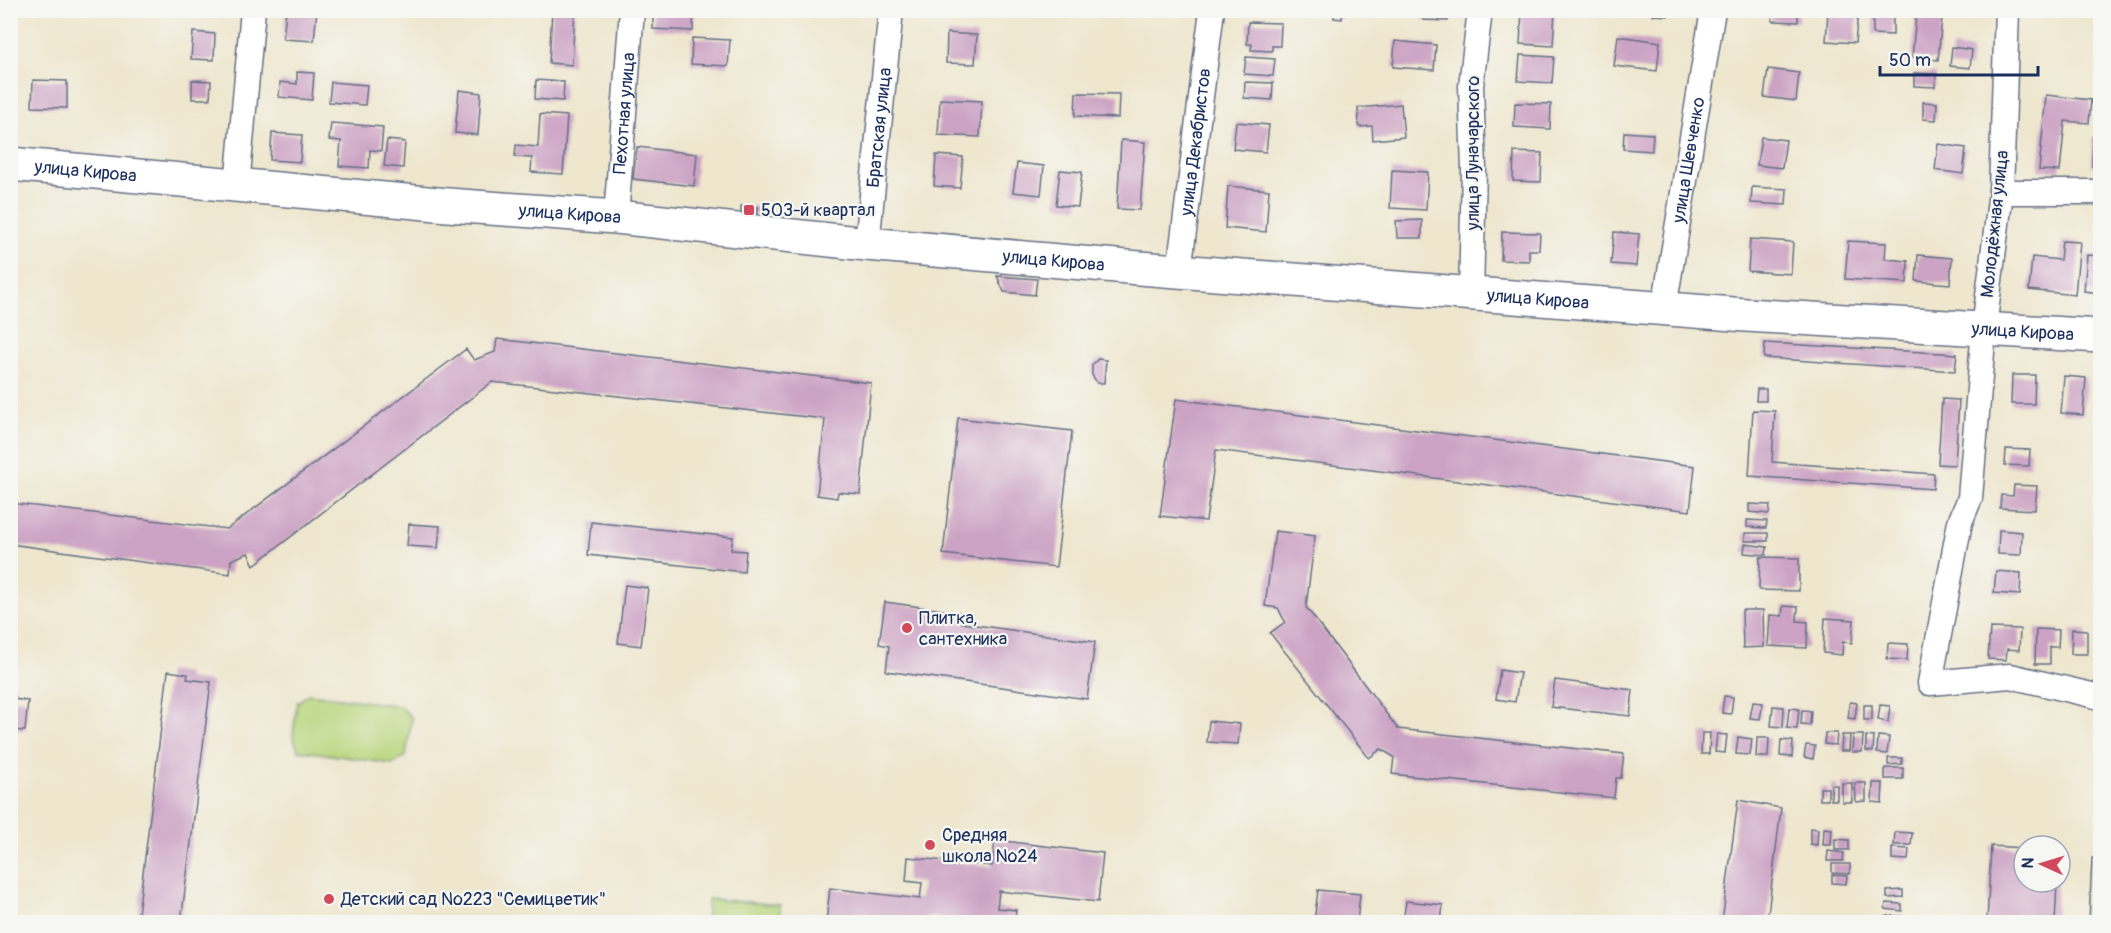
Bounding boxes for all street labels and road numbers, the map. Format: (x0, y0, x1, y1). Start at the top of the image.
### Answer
street label: Пехотная улица (608, 52, 640, 175)
street label: Братская улица (861, 66, 897, 189)
street label: улица Декабристов (1174, 67, 1216, 218)
street label: улица Луначарского (1462, 75, 1485, 231)
street label: улица Шевченко (1667, 95, 1710, 226)
street label: Молодёжная улица (1976, 149, 2014, 299)
street label: улица Кирова (33, 155, 138, 187)
street label: улица Кирова (517, 199, 622, 229)
street label: улица Кирова (1000, 244, 1106, 276)
street label: улица Кирова (1485, 283, 1590, 314)
street label: улица Кирова (1970, 317, 2075, 346)

